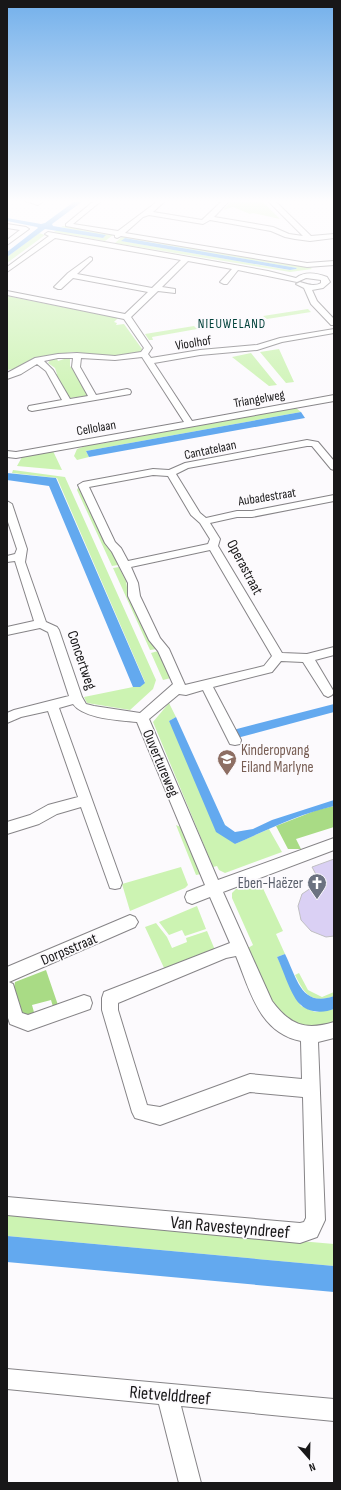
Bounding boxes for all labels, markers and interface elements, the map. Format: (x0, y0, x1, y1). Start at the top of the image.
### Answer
district label: NIEUWELAND (198, 316, 266, 332)
street label: Vioolhof (174, 332, 213, 354)
street label: Triangelweg (232, 387, 286, 411)
street label: Cellolaan (75, 417, 117, 439)
street label: Cantatelaan (183, 437, 238, 463)
street label: Aubadestraat (236, 485, 297, 510)
street label: Operastraat (222, 536, 267, 598)
street label: Concertweg (63, 628, 100, 692)
street label: Ouvertureweg (138, 727, 183, 800)
place label: Kinderopvang Eiland Marlyne (241, 741, 314, 777)
school or university icon: Kinderopvang Eiland Marlyne (216, 748, 238, 776)
church icon: Eben-Haëzer (306, 872, 328, 900)
place label: Eben-Haëzer (238, 874, 304, 893)
street label: Dorpsstraat (38, 929, 101, 970)
street label: Van Ravesteyndreef (169, 1212, 291, 1243)
street label: Rietvelddreef (129, 1381, 212, 1410)
north arrow (289, 1438, 329, 1478)
text: N (307, 1460, 317, 1474)

